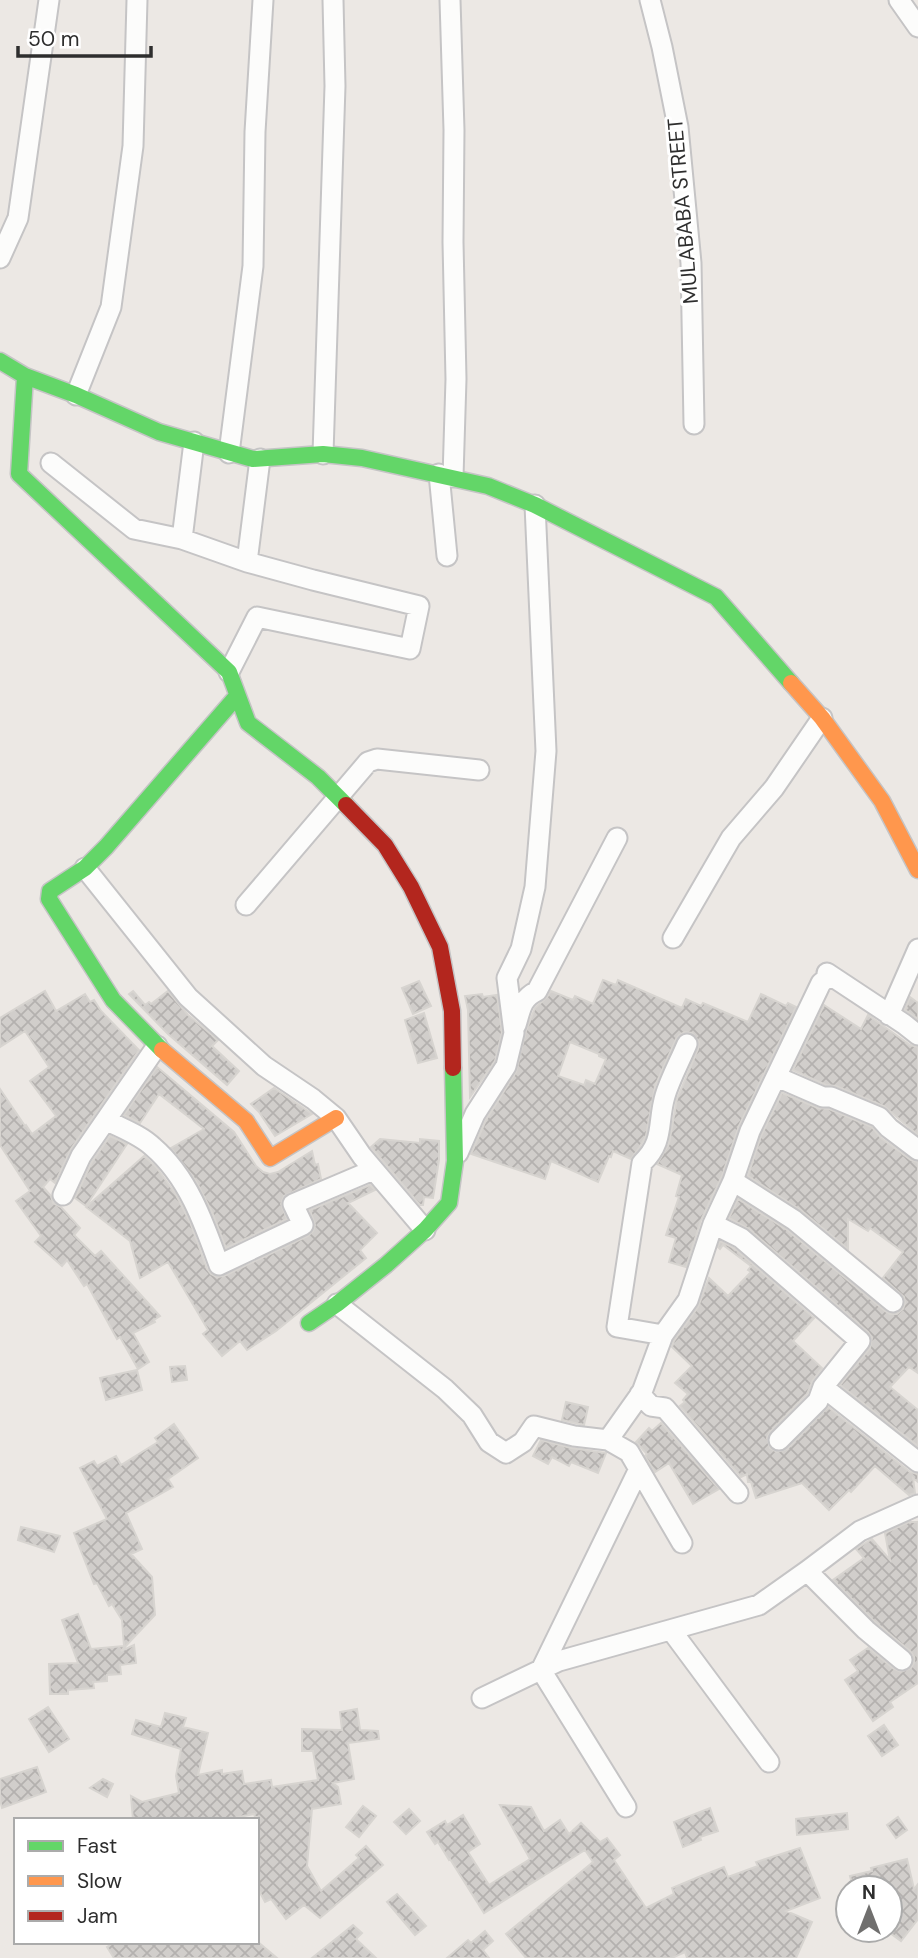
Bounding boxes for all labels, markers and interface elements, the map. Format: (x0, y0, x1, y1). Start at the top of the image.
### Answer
scale bar (18, 14, 150, 58)
text: 50 m (28, 25, 79, 53)
street label: MULABABA STREET (661, 117, 705, 305)
legend (14, 1818, 259, 1944)
text: Fast (77, 1832, 117, 1860)
text: Slow (77, 1867, 122, 1895)
north arrow (834, 1874, 904, 1944)
text: N (862, 1880, 876, 1905)
text: Jam (77, 1902, 118, 1930)

